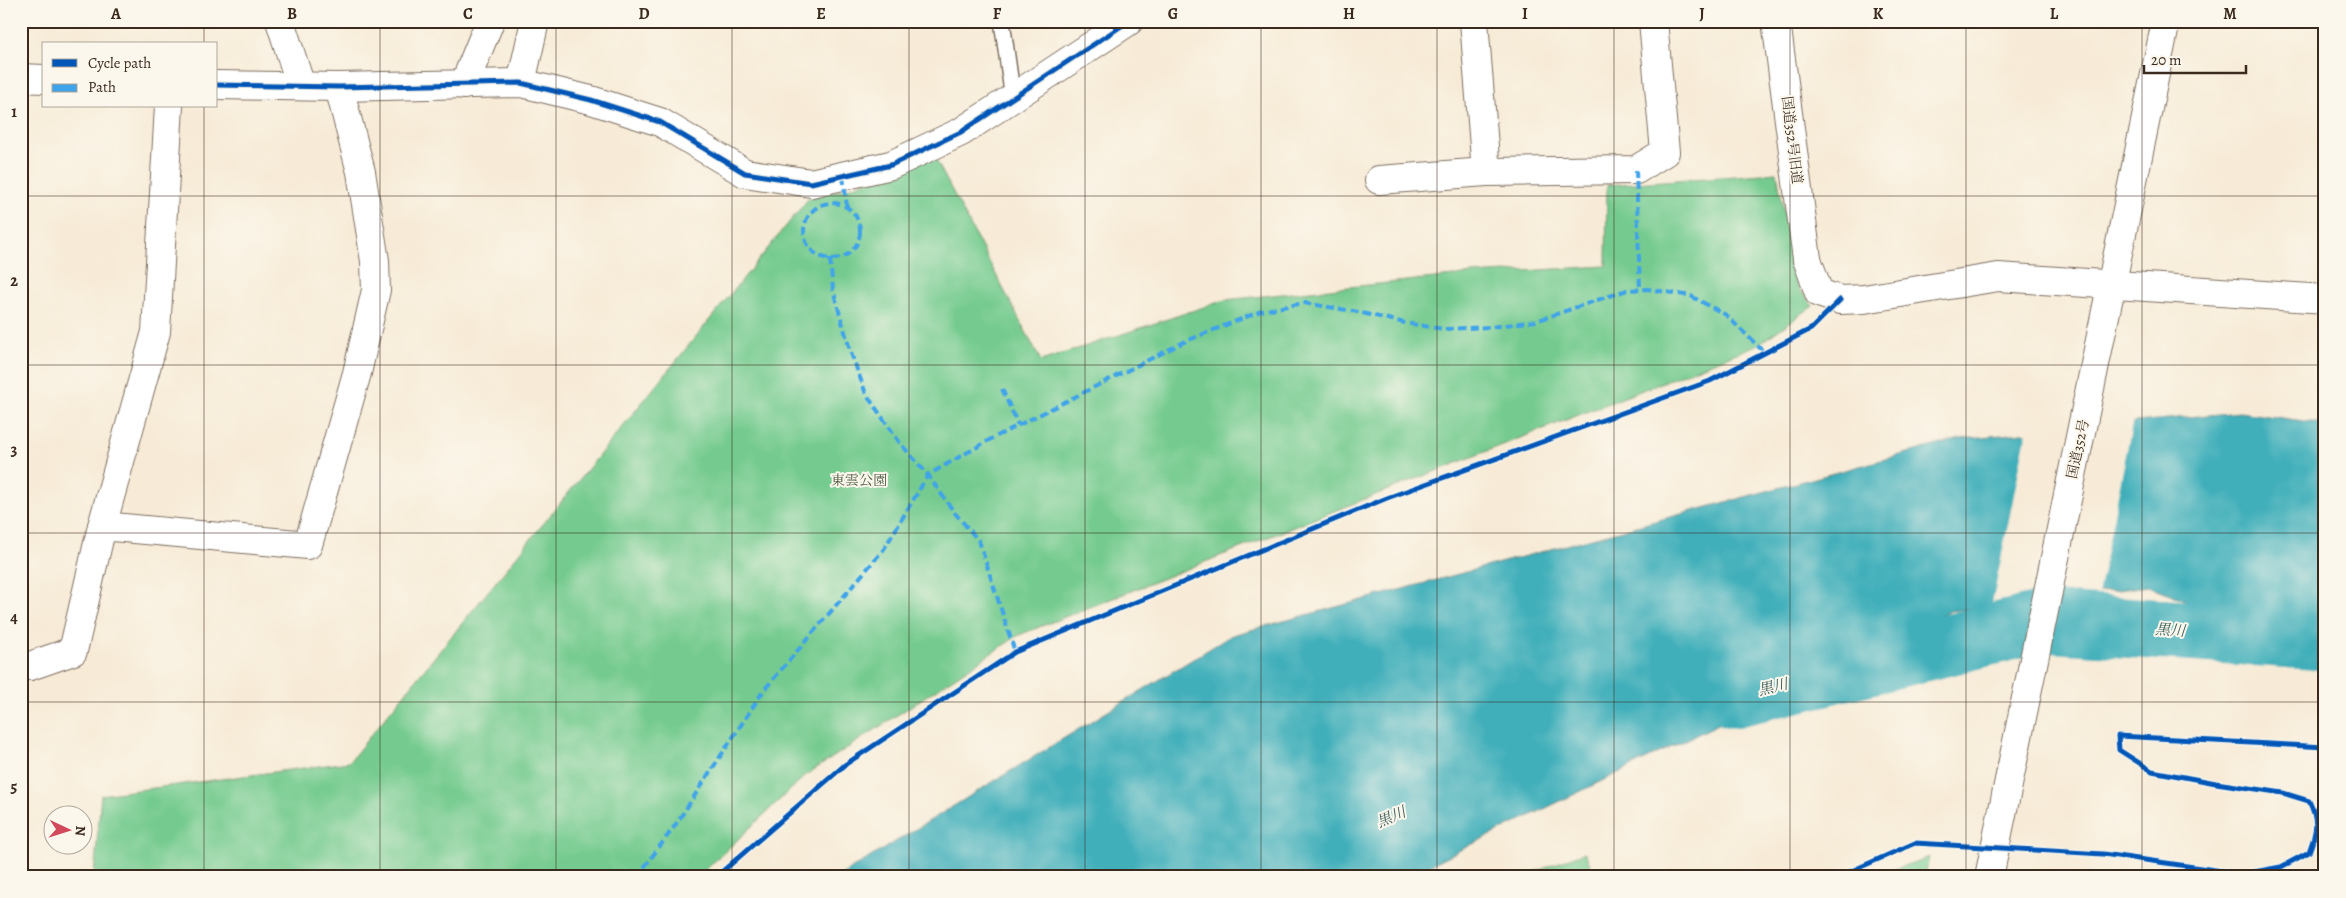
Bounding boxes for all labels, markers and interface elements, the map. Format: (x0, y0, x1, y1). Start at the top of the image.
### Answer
text: A (110, 3, 122, 25)
text: B (287, 3, 297, 25)
text: C (463, 3, 473, 25)
text: D (638, 3, 650, 25)
text: E (816, 3, 826, 25)
text: F (993, 3, 1002, 25)
text: G (1168, 3, 1178, 25)
text: H (1343, 3, 1355, 25)
text: I (1522, 3, 1528, 25)
text: J (1699, 3, 1705, 25)
text: K (1873, 3, 1884, 25)
text: L (2050, 3, 2059, 25)
text: M (2223, 3, 2237, 25)
legend (42, 42, 218, 108)
scale bar (2144, 42, 2246, 74)
text: 20 m (2151, 50, 2182, 70)
text: Cycle path (88, 53, 151, 73)
text: Path (88, 77, 116, 97)
street label: 国道352号旧道 (1777, 95, 1807, 185)
text: 1 (11, 101, 17, 123)
text: 2 (10, 270, 18, 292)
street label: 国道352号 (2062, 417, 2094, 481)
text: 3 (11, 439, 18, 461)
park label: 東雲公園 (831, 471, 887, 490)
text: 4 (10, 607, 18, 629)
water label: 黒川 (2154, 619, 2188, 641)
water label: 黒川 (1756, 673, 1792, 700)
text: 5 (11, 776, 18, 798)
water label: 黒川 (1373, 801, 1411, 832)
north arrow (42, 806, 92, 856)
text: N (71, 825, 90, 837)

